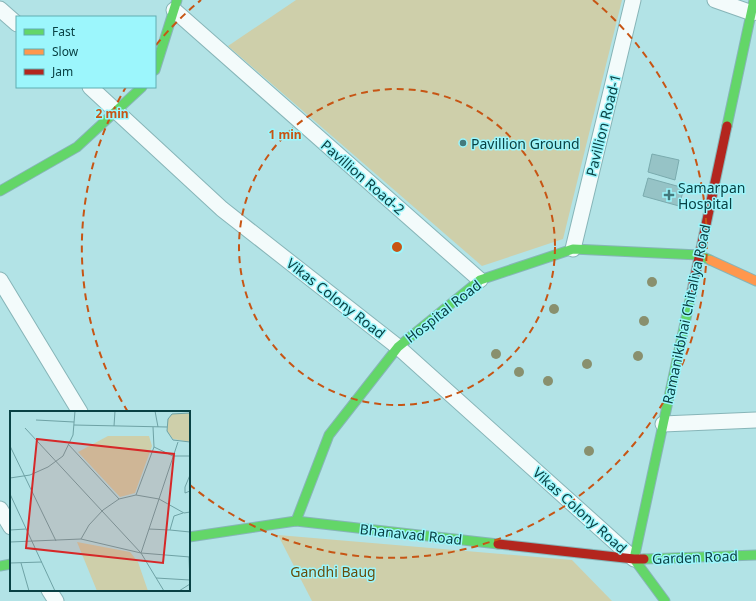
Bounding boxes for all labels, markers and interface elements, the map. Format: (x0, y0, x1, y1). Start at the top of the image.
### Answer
legend (16, 16, 156, 88)
text: Fast (52, 23, 76, 40)
text: Slow (52, 43, 79, 60)
text: Jam (51, 63, 73, 80)
street label: Pavillion Road-1 (581, 72, 625, 178)
text: 2 min (95, 105, 129, 122)
text: 1 min (268, 126, 302, 143)
place label: Pavillion Ground (471, 134, 580, 153)
street label: Pavillion Road-2 (317, 135, 409, 219)
marker: Pavillion Ground (458, 138, 468, 148)
place label: Samarpan Hospital (678, 178, 745, 213)
marker: Samarpan Hospital (663, 189, 675, 201)
street label: Ramanikbhai Chitaliya Road (658, 222, 714, 406)
centre of rings (390, 240, 404, 254)
street label: Vikas Colony Road (283, 254, 389, 342)
street label: Hospital Road (401, 275, 485, 347)
inset map (10, 411, 190, 591)
street label: Vikas Colony Road (529, 463, 631, 557)
street label: Bhanavad Road (359, 519, 463, 549)
street label: Garden Road (652, 546, 738, 568)
park label: Gandhi Baug (290, 562, 376, 581)

